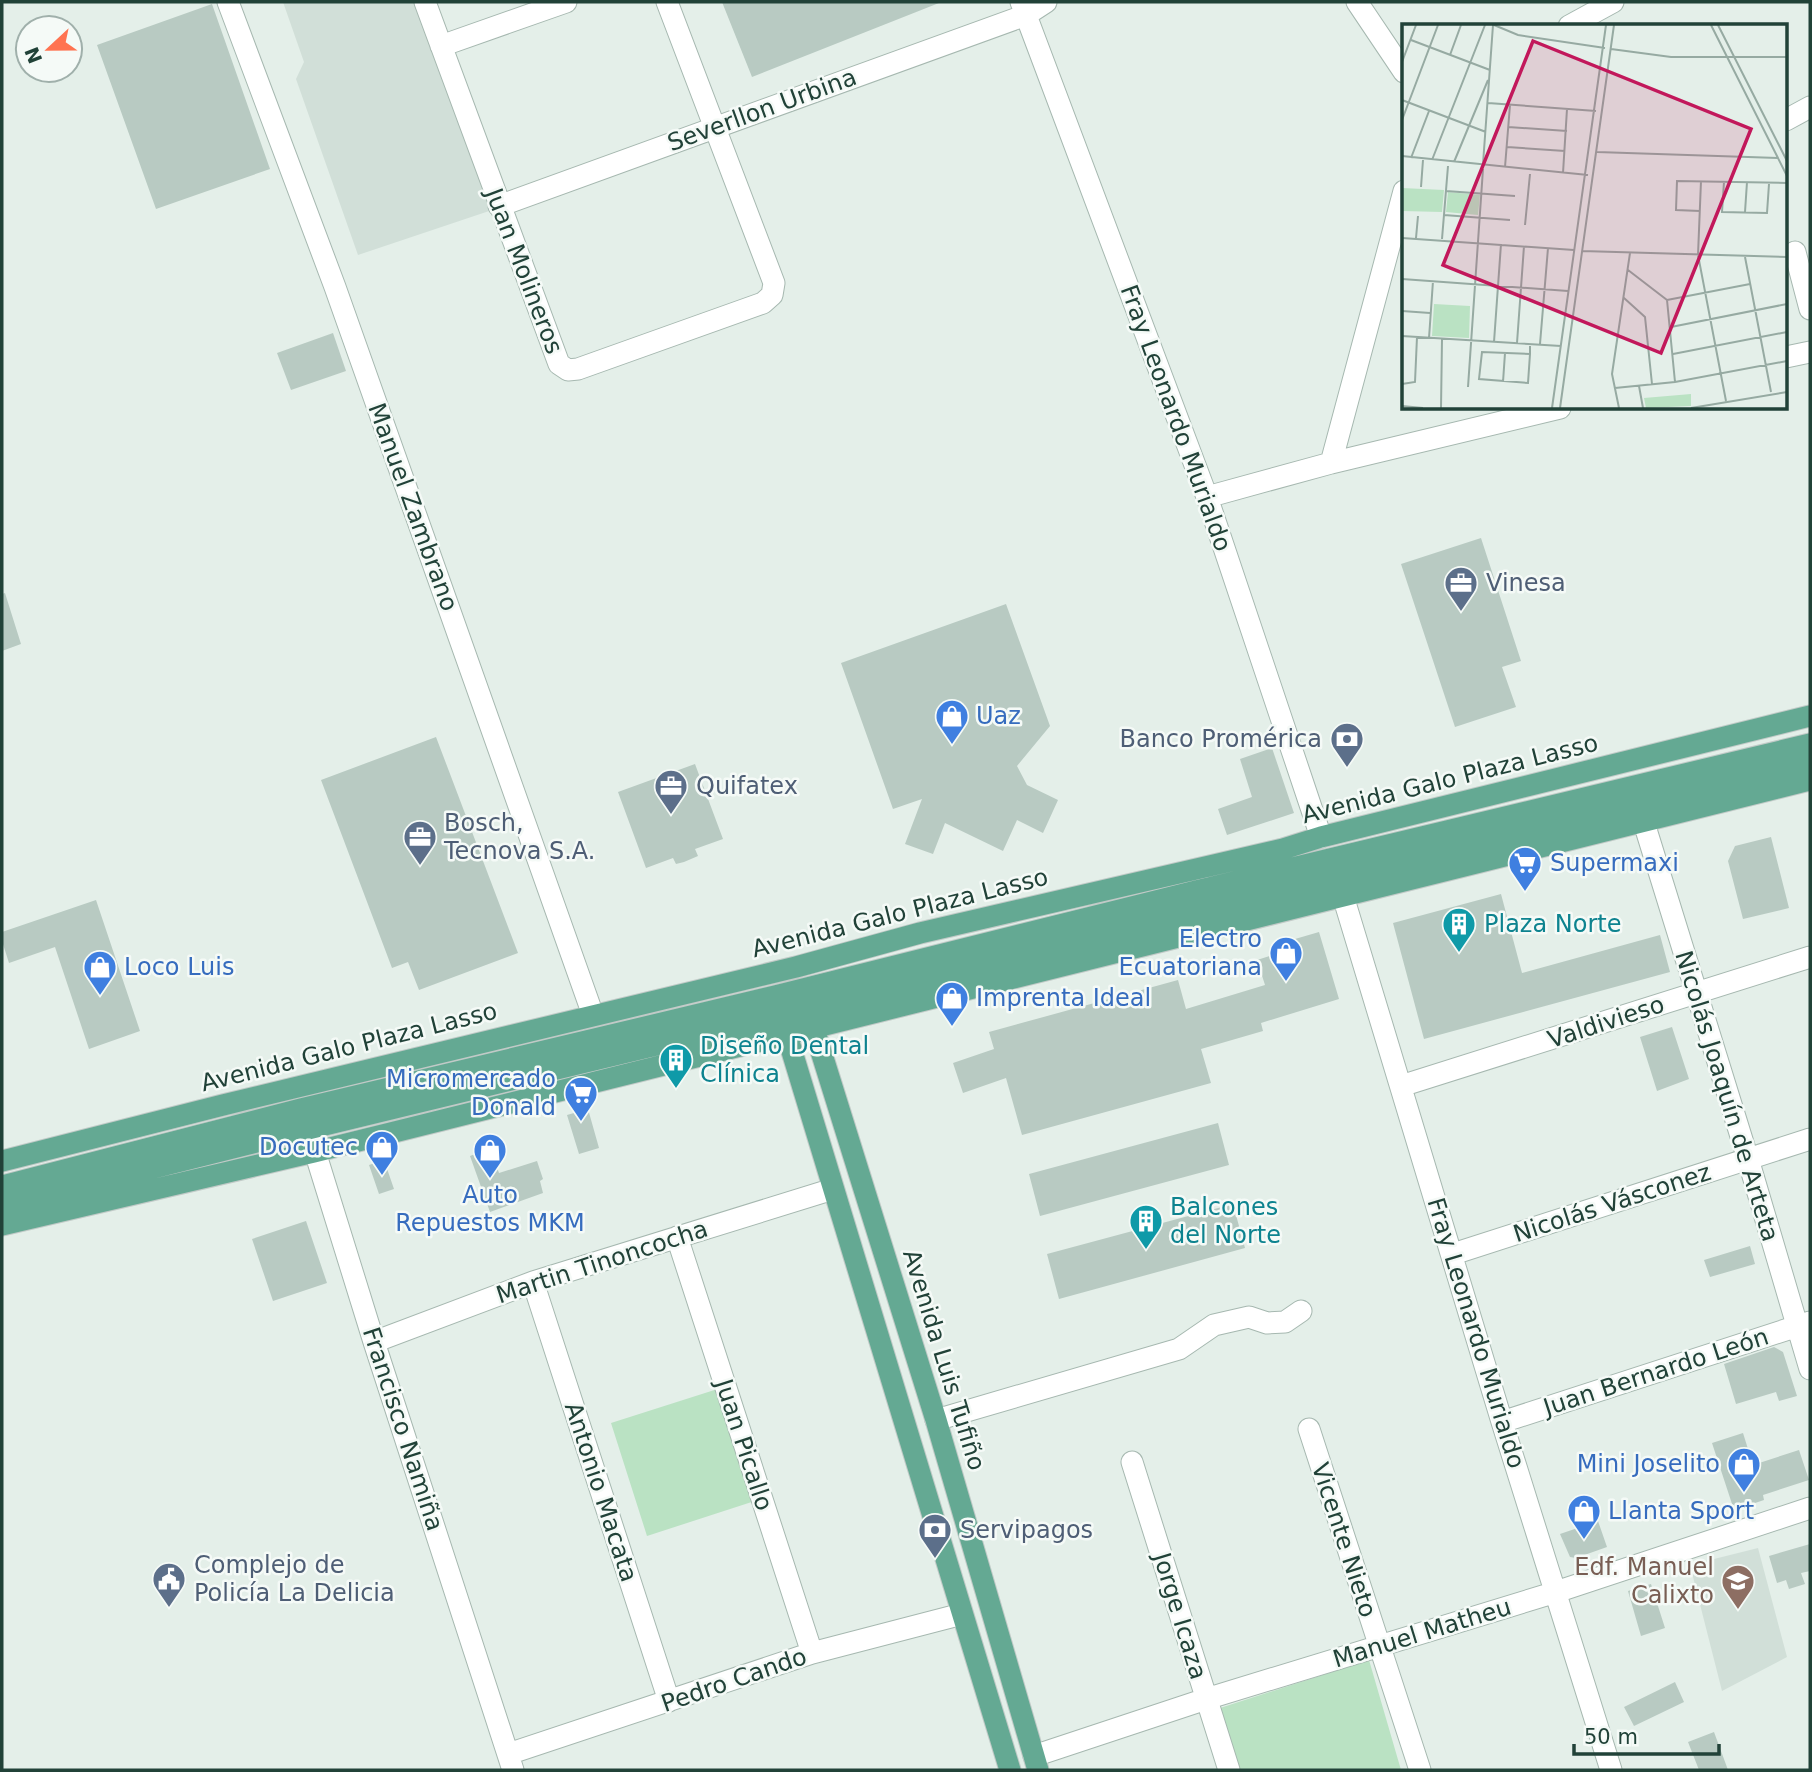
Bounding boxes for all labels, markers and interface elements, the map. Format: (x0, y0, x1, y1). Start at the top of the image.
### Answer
north arrow (14, 14, 84, 84)
inset map (1402, 24, 1787, 410)
text: N (20, 44, 46, 67)
street label: Severllon Urbina (664, 63, 860, 157)
street label: Juan Molineros (479, 182, 568, 358)
street label: Fray Leonardo Murialdo (1115, 281, 1237, 555)
street label: Manuel Zambrano (362, 399, 464, 615)
office icon: Vinesa (1442, 564, 1480, 613)
place label: Vinesa (1486, 569, 1566, 597)
shop icon: Uaz (933, 697, 971, 746)
place label: Uaz (976, 702, 1021, 730)
bank icon: Banco Promérica (1328, 720, 1366, 769)
place label: Banco Promérica (1119, 725, 1322, 753)
street label: Avenida Galo Plaza Lasso (1299, 729, 1601, 829)
office icon: Quifatex (652, 767, 690, 816)
place label: Quifatex (696, 772, 798, 800)
place label: Bosch, Tecnova S.A. (443, 809, 595, 865)
office icon: Bosch, Tecnova S.A. (401, 818, 439, 867)
supermarket icon: Supermaxi (1506, 844, 1544, 893)
place label: Supermaxi (1550, 849, 1679, 877)
street label: Avenida Galo Plaza Lasso (749, 863, 1051, 963)
building icon: Plaza Norte (1440, 905, 1478, 954)
place label: Plaza Norte (1484, 910, 1621, 938)
place label: Electro Ecuatoriana (1118, 925, 1262, 981)
shop icon: Electro Ecuatoriana (1267, 934, 1305, 983)
street label: Nicolás Joaquín de Arteta (1669, 947, 1785, 1245)
shop icon: Loco Luis (81, 948, 119, 997)
place label: Loco Luis (124, 953, 234, 981)
shop icon: Imprenta Ideal (933, 979, 971, 1028)
place label: Imprenta Ideal (976, 984, 1151, 1012)
street label: Valdivieso (1544, 990, 1668, 1054)
street label: Avenida Galo Plaza Lasso (198, 997, 500, 1097)
place label: Diseño Dental Clínica (700, 1032, 869, 1088)
building icon: Diseño Dental Clínica (657, 1041, 695, 1090)
place label: Micromercado Donald (386, 1065, 556, 1121)
supermarket icon: Micromercado Donald (562, 1074, 600, 1123)
shop icon: Docutec (363, 1128, 401, 1177)
shop icon: Auto Repuestos MKM (471, 1131, 509, 1180)
place label: Docutec (259, 1133, 358, 1161)
street label: Nicolás Vásconez (1510, 1158, 1714, 1248)
place label: Auto Repuestos MKM (395, 1181, 585, 1237)
place label: Balcones del Norte (1170, 1193, 1281, 1249)
street label: Fray Leonardo Murialdo (1421, 1194, 1531, 1472)
building icon: Balcones del Norte (1127, 1202, 1165, 1251)
street label: Martin Tinoncocha (493, 1215, 711, 1309)
street label: Avenida Luis Tufiño (897, 1246, 991, 1474)
street label: Juan Bernardo León (1538, 1322, 1772, 1422)
street label: Francisco Namiña (357, 1324, 449, 1534)
street label: Juan Picallo (709, 1374, 778, 1514)
street label: Antonio Macata (559, 1399, 643, 1585)
shop icon: Mini Joselito (1725, 1445, 1763, 1494)
place label: Mini Joselito (1577, 1450, 1720, 1478)
street label: Vicente Nieto (1306, 1459, 1382, 1621)
shop icon: Llanta Sport (1565, 1492, 1603, 1541)
place label: Llanta Sport (1608, 1497, 1754, 1525)
bank icon: Servipagos (916, 1511, 954, 1560)
place label: Servipagos (960, 1516, 1093, 1544)
street label: Jorge Icaza (1147, 1547, 1213, 1683)
place label: Complejo de Policía La Delicia (194, 1551, 395, 1607)
place label: Edf. Manuel Calixto (1574, 1553, 1714, 1609)
public building icon: Complejo de Policía La Delicia (150, 1560, 188, 1609)
school or university icon: Edf. Manuel Calixto (1719, 1562, 1757, 1611)
street label: Manuel Matheu (1329, 1593, 1515, 1673)
street label: Pedro Cando (658, 1642, 810, 1718)
scale bar (1574, 1712, 1719, 1756)
text: 50 m (1584, 1725, 1638, 1749)

